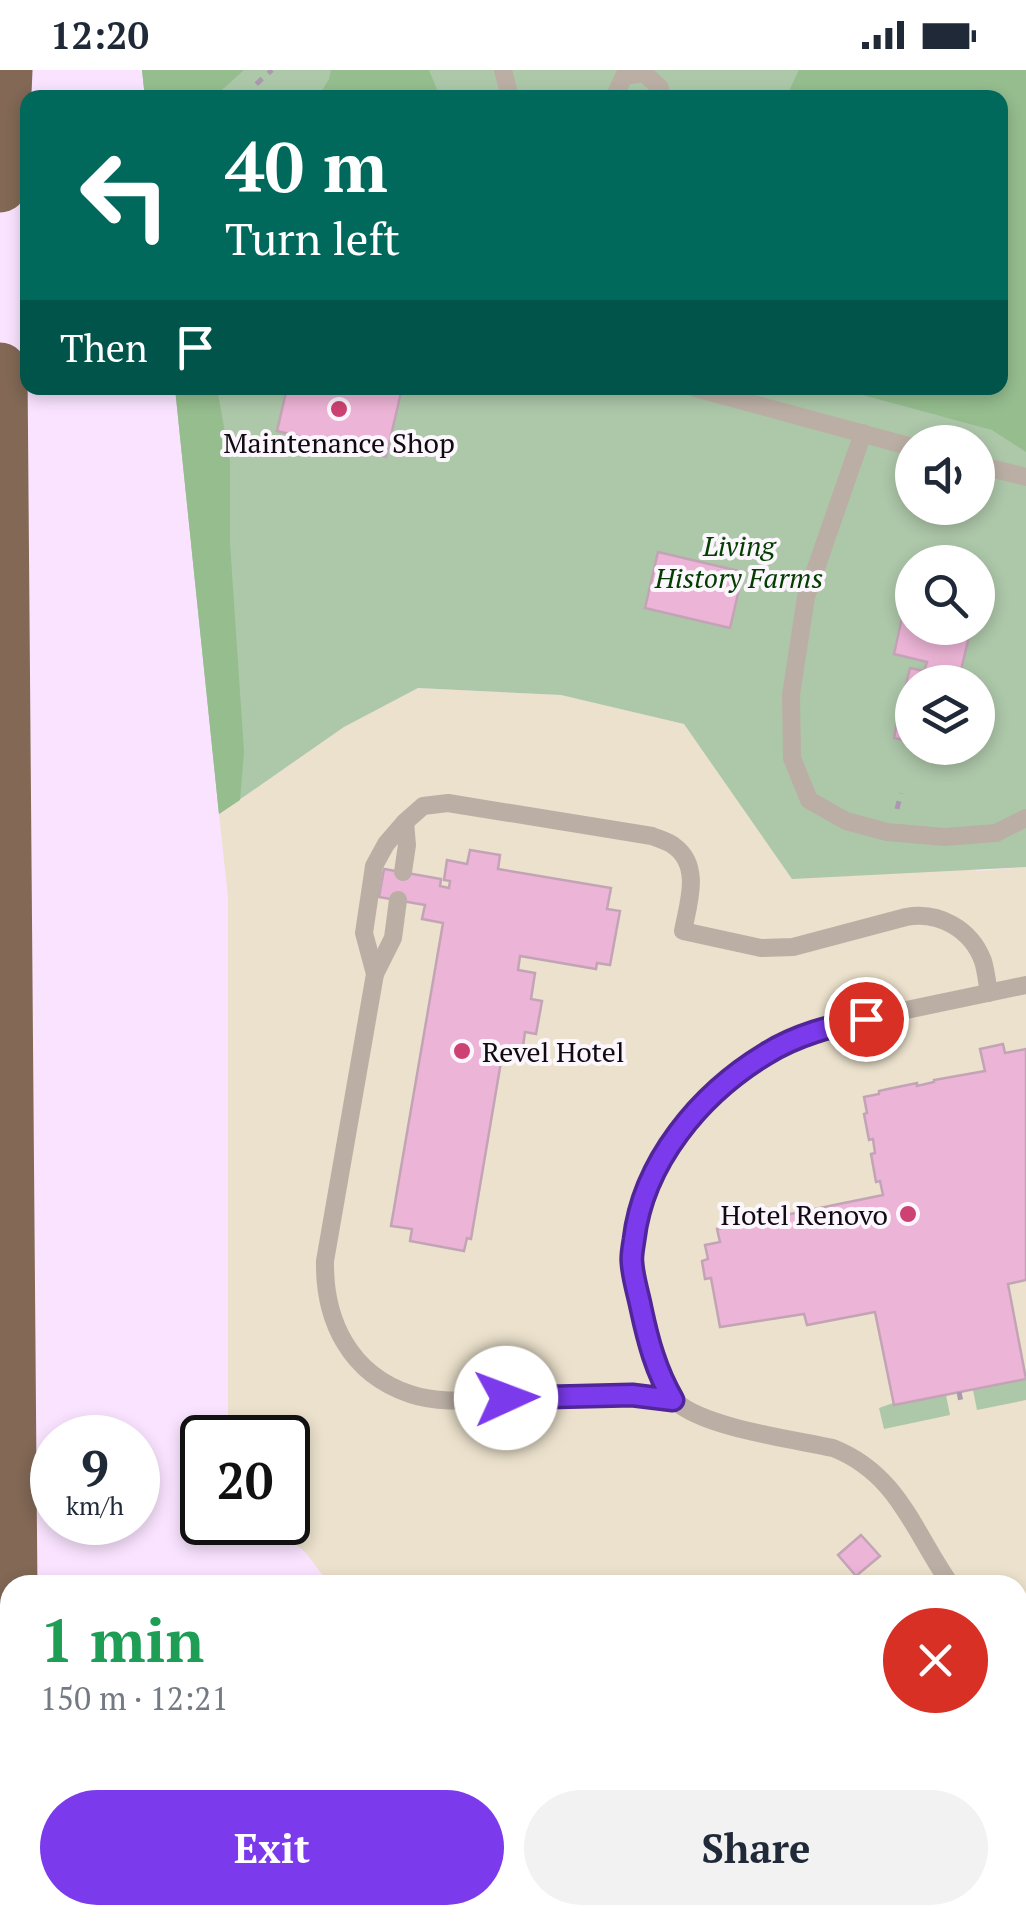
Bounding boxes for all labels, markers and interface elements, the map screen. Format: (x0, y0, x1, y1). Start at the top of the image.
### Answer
text: 12:20 (50, 10, 149, 60)
text: 40 m (225, 119, 388, 212)
icon: left (60, 130, 190, 260)
text: Turn left (225, 208, 400, 268)
icon: arrive (168, 320, 223, 375)
text: Then (60, 323, 148, 373)
marker: Maintenance Shop (328, 398, 350, 420)
place label: Maintenance Shop (223, 424, 455, 461)
map controls (895, 425, 995, 765)
button: sound (895, 425, 995, 525)
park label: Living History Farms (654, 527, 823, 596)
button: search (895, 545, 995, 645)
button: layers (895, 665, 995, 765)
pin (824, 977, 909, 1062)
icon: arrive (839, 992, 894, 1047)
place label: Revel Hotel (482, 1033, 624, 1070)
marker: Revel Hotel (451, 1040, 473, 1062)
place label: Hotel Renovo (721, 1196, 888, 1233)
marker: Hotel Renovo (897, 1203, 919, 1225)
position arrow (454, 1346, 558, 1450)
speed limit sign: 20 (180, 1415, 310, 1545)
text: 9 (81, 1435, 109, 1501)
text: km/h (66, 1489, 124, 1522)
text: 1 min (40, 1600, 204, 1679)
button: close (883, 1608, 988, 1713)
text: 150 m · 12:21 (40, 1677, 228, 1719)
button: Exit (40, 1790, 504, 1905)
button: Share (524, 1790, 988, 1905)

